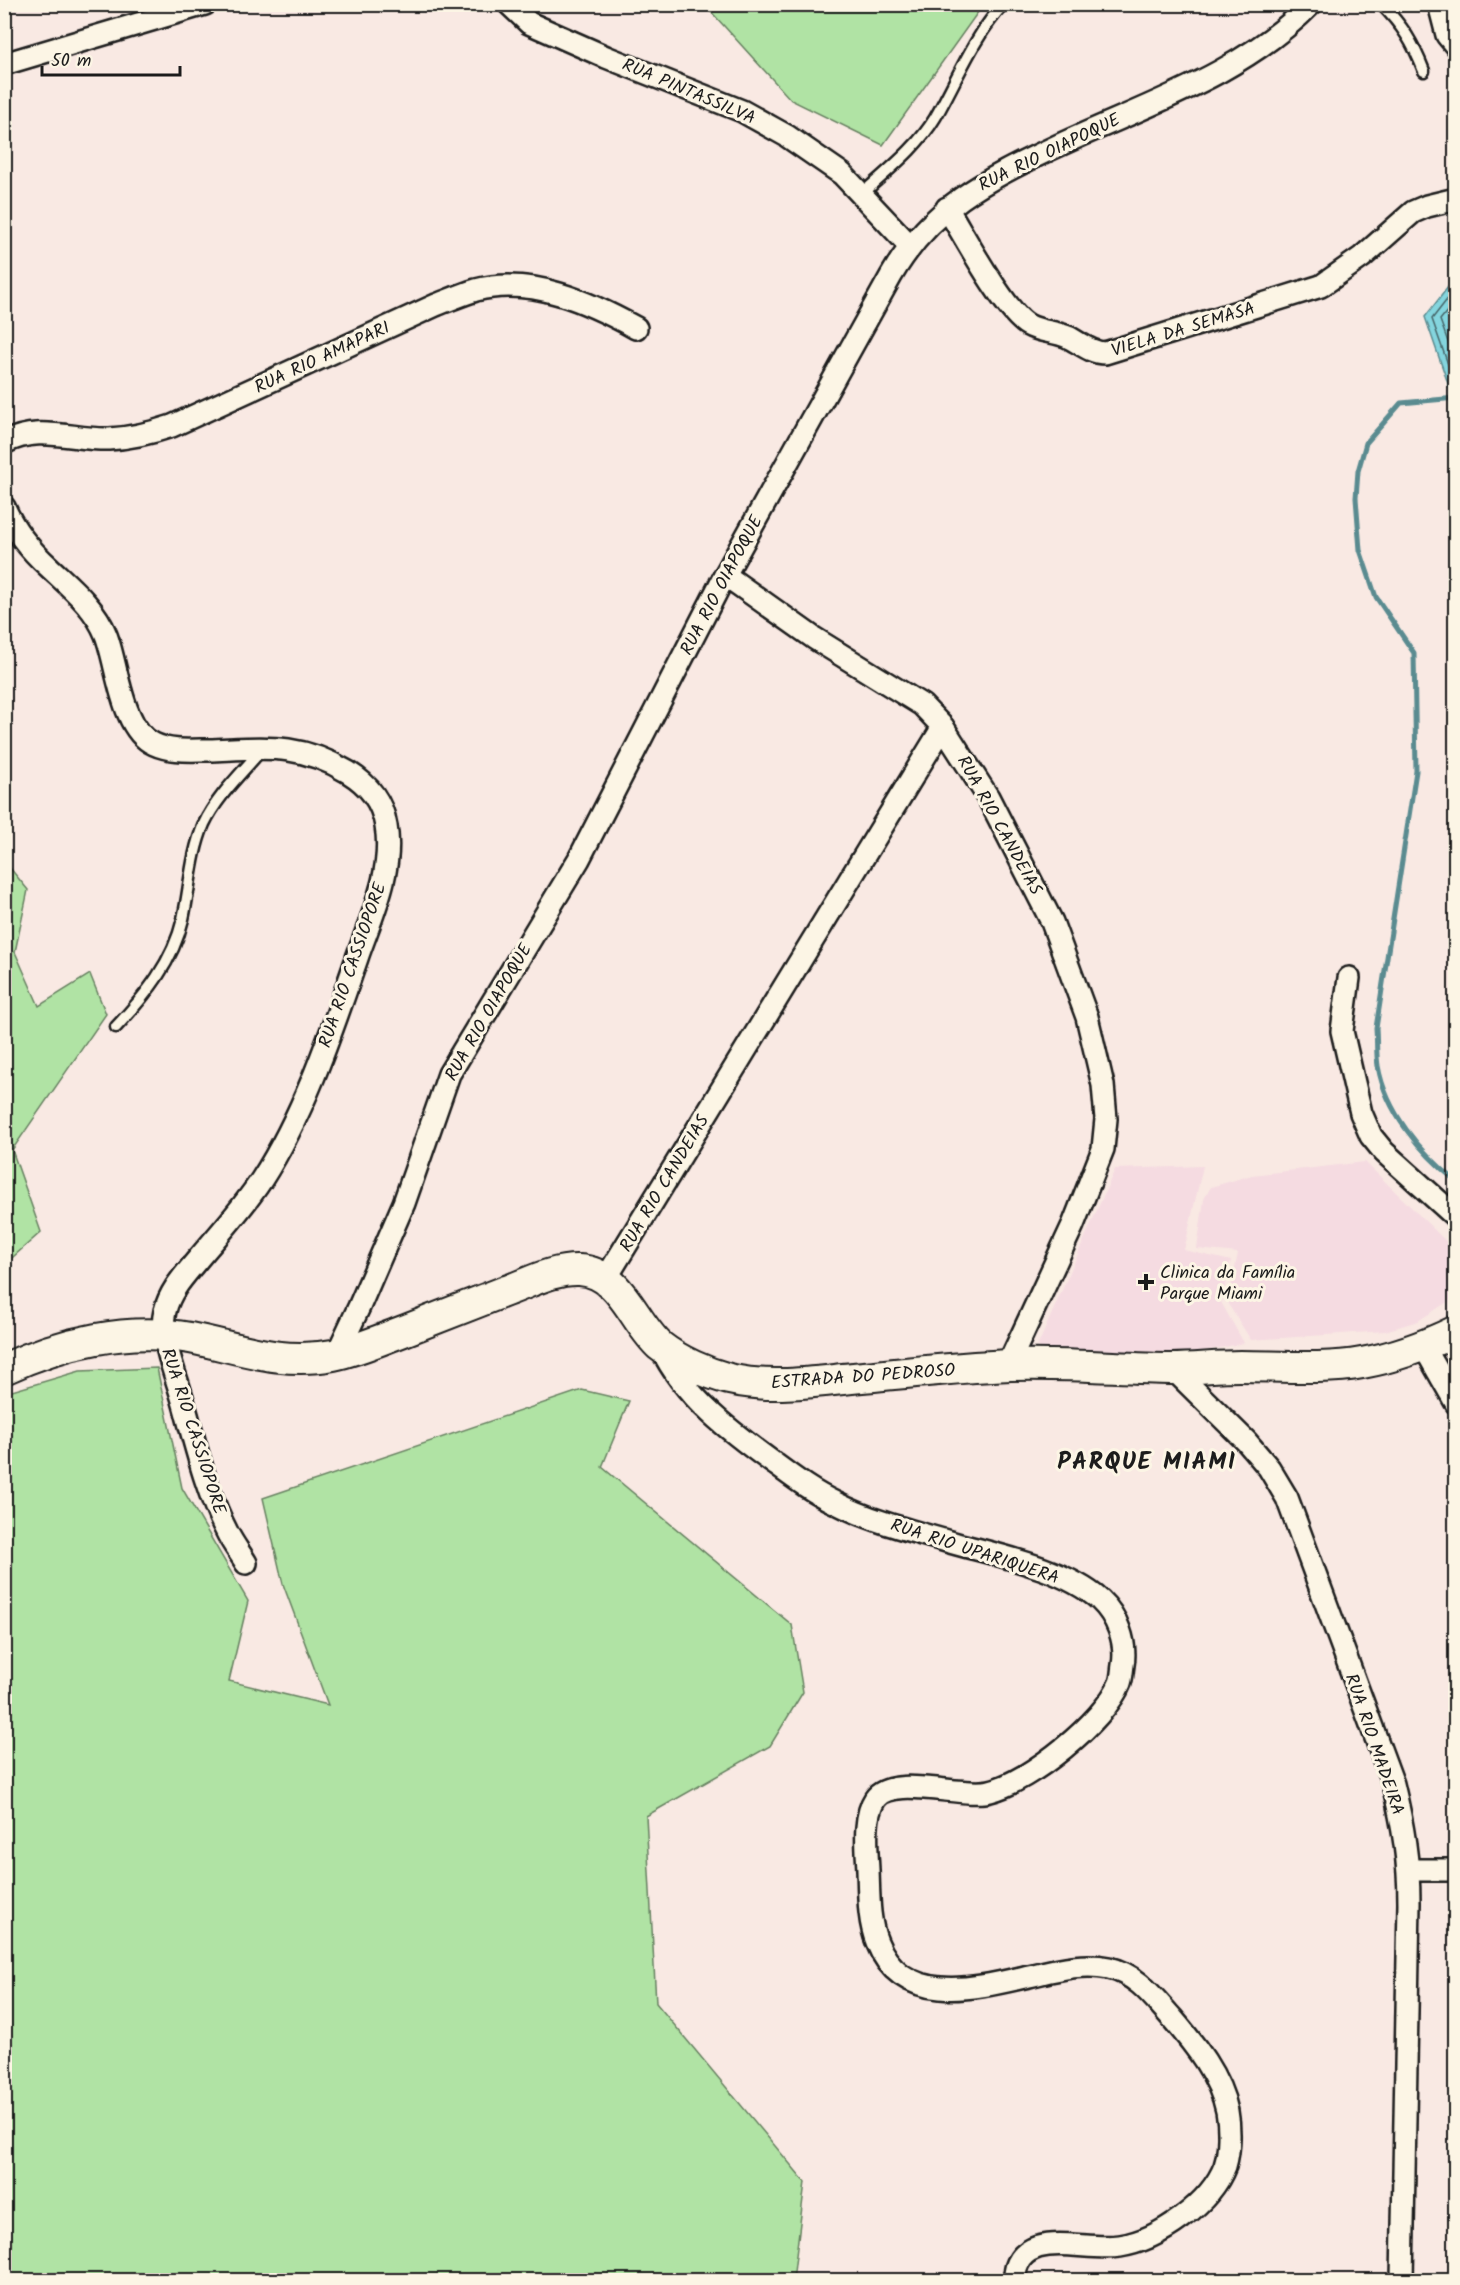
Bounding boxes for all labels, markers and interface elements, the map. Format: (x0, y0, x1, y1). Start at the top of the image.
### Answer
scale bar (42, 39, 180, 77)
text: 50 m (51, 47, 91, 76)
street label: RUA PINTASSILVA (617, 51, 760, 134)
street label: RUA RIO OIAPOQUE (974, 106, 1126, 200)
street label: VIELA DA SEMASA (1108, 295, 1259, 366)
street label: RUA RIO AMAPARI (250, 314, 395, 402)
street label: RUA RIO OIAPOQUE (673, 510, 772, 661)
street label: RUA RIO CANDEIAS (948, 751, 1049, 901)
street label: RUA RIO CASSIOPORE (312, 878, 395, 1052)
street label: RUA RIO OIAPOQUE (438, 938, 541, 1087)
street label: RUA RIO CANDEIAS (613, 1109, 718, 1258)
place label: Clinica da Família Parque Miami (1160, 1259, 1295, 1309)
marker: Clinica da Família Parque Miami (1137, 1273, 1155, 1291)
street label: RUA RIO CASSIOPORE (152, 1345, 233, 1519)
street label: ESTRADA DO PEDROSO (770, 1357, 956, 1398)
district label: PARQUE MIAMI (1057, 1443, 1237, 1482)
street label: RUA RIO UPARIQUERA (887, 1511, 1063, 1593)
street label: RUA RIO MADEIRA (1336, 1670, 1411, 1819)

